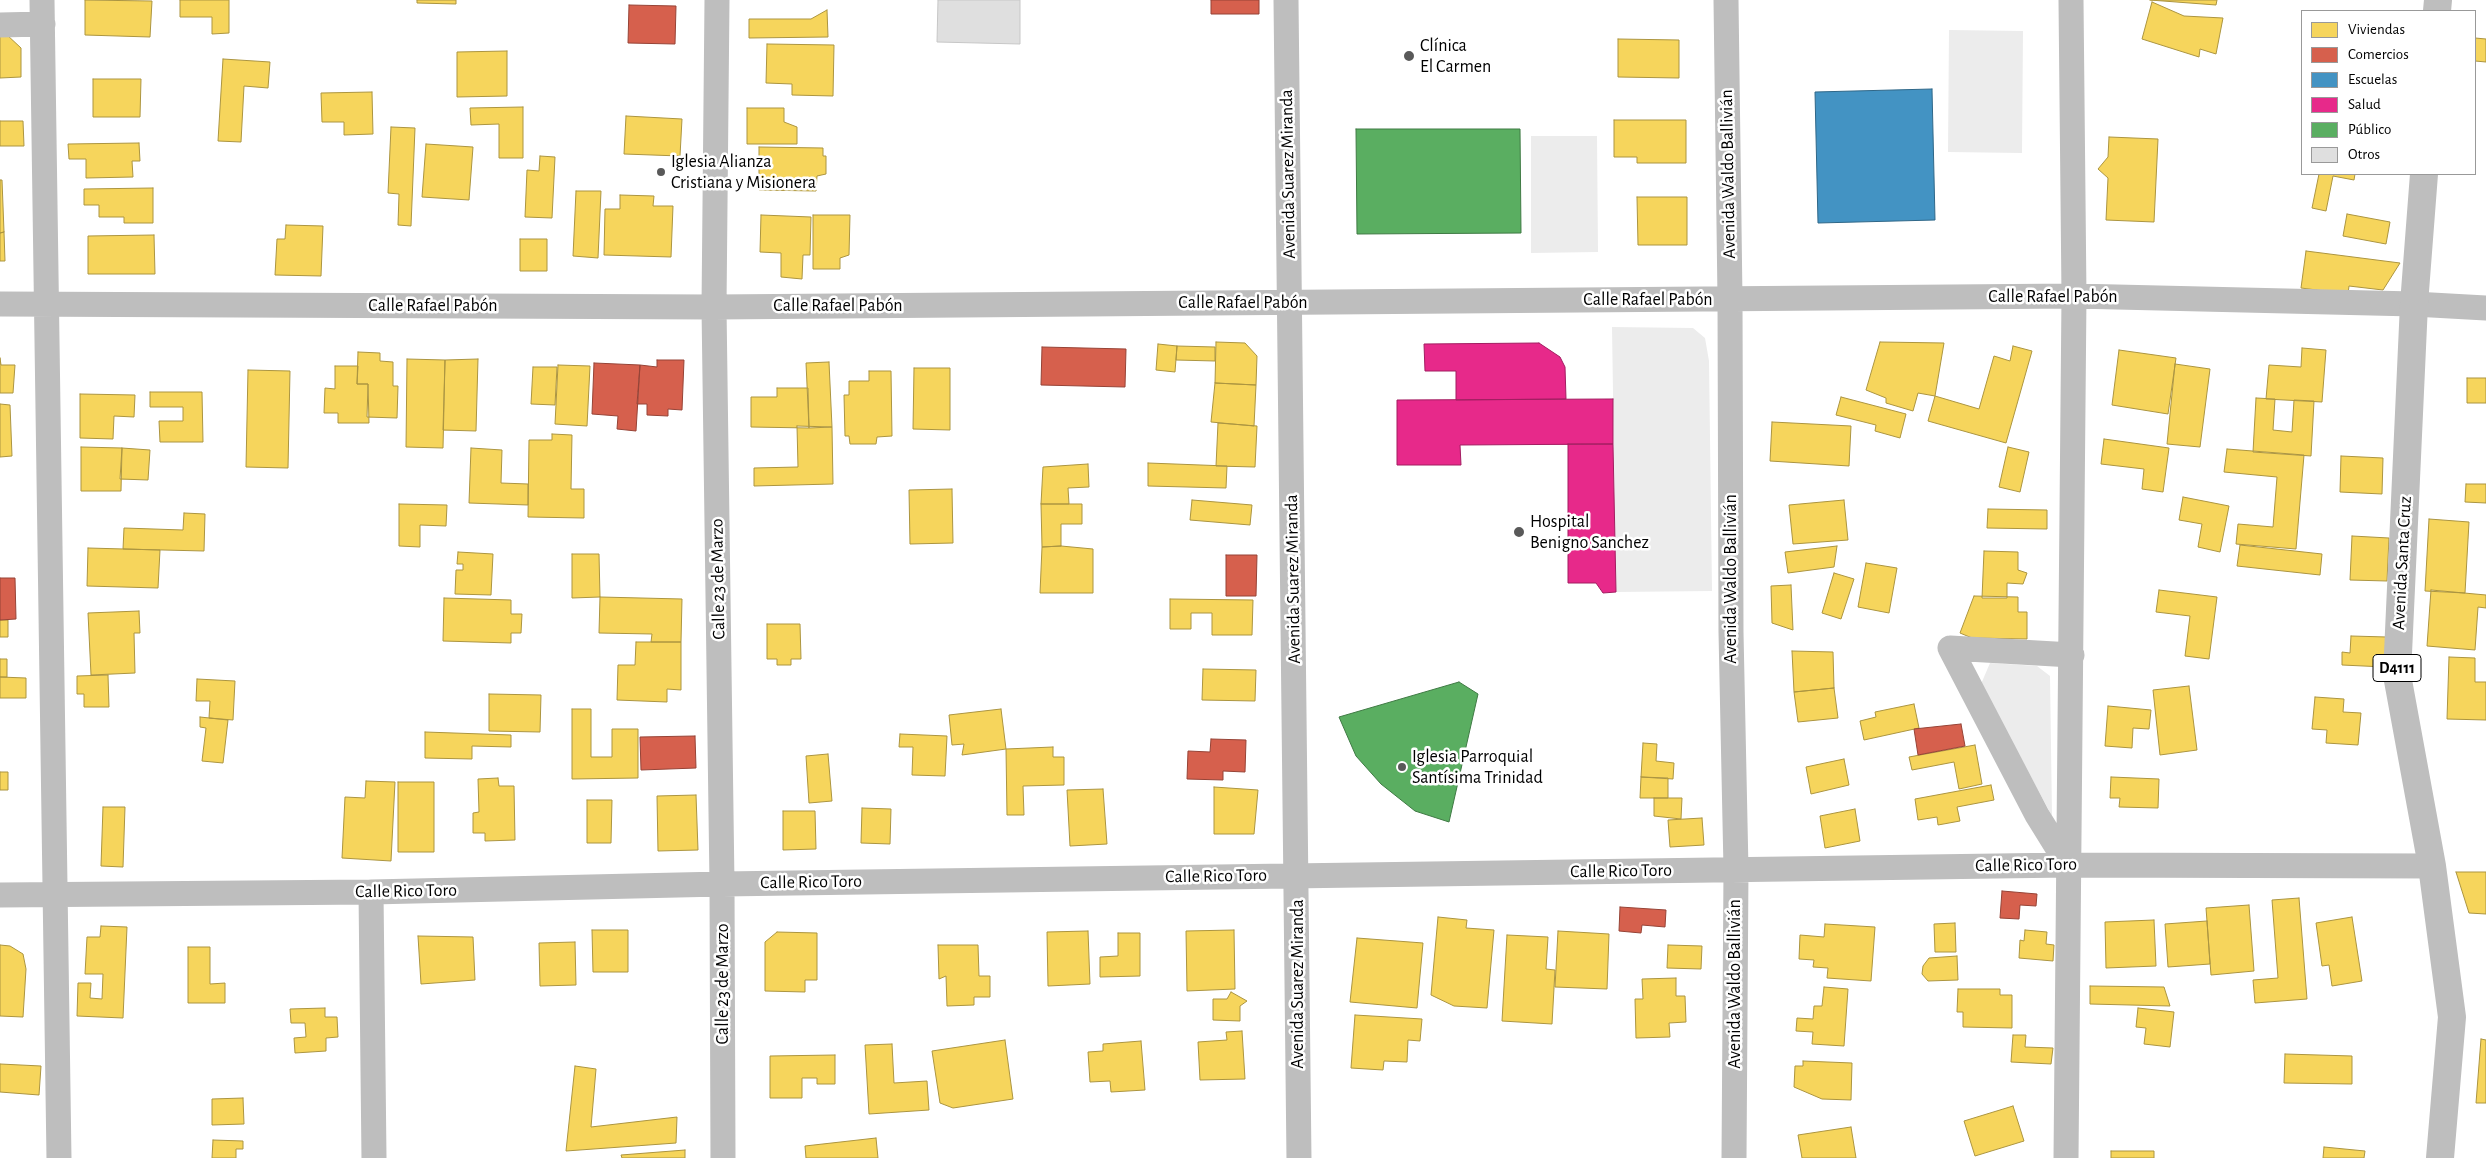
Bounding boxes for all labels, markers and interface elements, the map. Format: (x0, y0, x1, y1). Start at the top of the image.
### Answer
legend (2301, 10, 2476, 175)
text: Viviendas (2348, 22, 2405, 37)
place label: Clínica El Carmen (1420, 35, 1491, 78)
text: Comercios (2348, 47, 2409, 62)
marker: Clínica El Carmen (1402, 49, 1416, 63)
text: Escuelas (2348, 72, 2397, 87)
street label: Avenida Suarez Miranda (1276, 89, 1300, 259)
street label: Avenida Waldo Ballivián (1716, 89, 1740, 259)
text: Salud (2348, 97, 2381, 112)
text: Público (2348, 122, 2391, 137)
text: Otros (2348, 147, 2380, 162)
place label: Iglesia Alianza Cristiana y Misionera (671, 151, 816, 193)
marker: Iglesia Alianza Cristiana y Misionera (655, 166, 667, 178)
street label: Calle Rafael Pabón (1988, 286, 2118, 308)
street label: Calle Rafael Pabón (1583, 289, 1713, 311)
street label: Calle Rafael Pabón (1178, 292, 1308, 314)
street label: Calle Rafael Pabón (368, 295, 498, 317)
street label: Calle Rafael Pabón (773, 295, 903, 317)
street label: Avenida Suarez Miranda (1281, 494, 1305, 664)
street label: Avenida Waldo Ballivián (1720, 494, 1742, 664)
street label: Avenida Santa Cruz (2388, 496, 2416, 630)
place label: Hospital Benigno Sanchez (1530, 511, 1649, 554)
street label: Calle 23 de Marzo (706, 518, 730, 640)
marker: Hospital Benigno Sanchez (1512, 525, 1526, 539)
road number: D4111 (2373, 654, 2421, 681)
place label: Iglesia Parroquial Santísima Trinidad (1412, 746, 1543, 789)
marker: Iglesia Parroquial Santísima Trinidad (1396, 761, 1408, 773)
street label: Calle Rico Toro (1975, 853, 2077, 877)
street label: Calle Rico Toro (1570, 859, 1672, 883)
street label: Calle Rico Toro (1165, 864, 1267, 888)
street label: Calle Rico Toro (760, 870, 862, 894)
street label: Calle Rico Toro (355, 879, 457, 903)
street label: Avenida Suarez Miranda (1287, 899, 1309, 1069)
street label: Avenida Waldo Ballivián (1724, 899, 1746, 1069)
street label: Calle 23 de Marzo (712, 924, 734, 1044)

